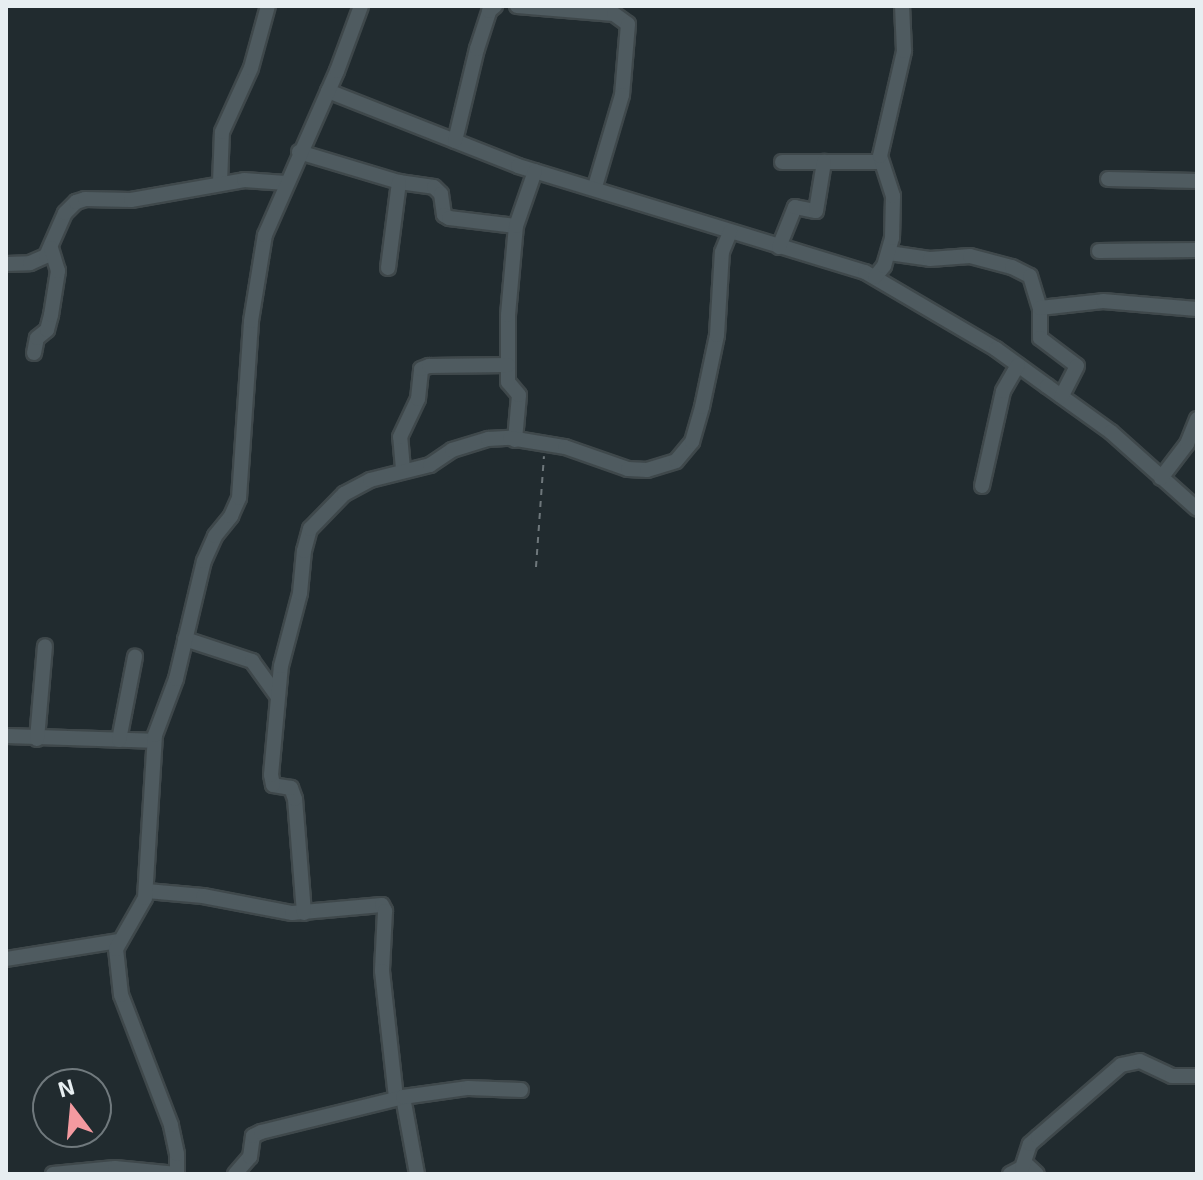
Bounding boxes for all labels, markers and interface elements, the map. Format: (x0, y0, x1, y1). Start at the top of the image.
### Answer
north arrow (32, 1068, 112, 1148)
text: N (55, 1072, 77, 1102)

